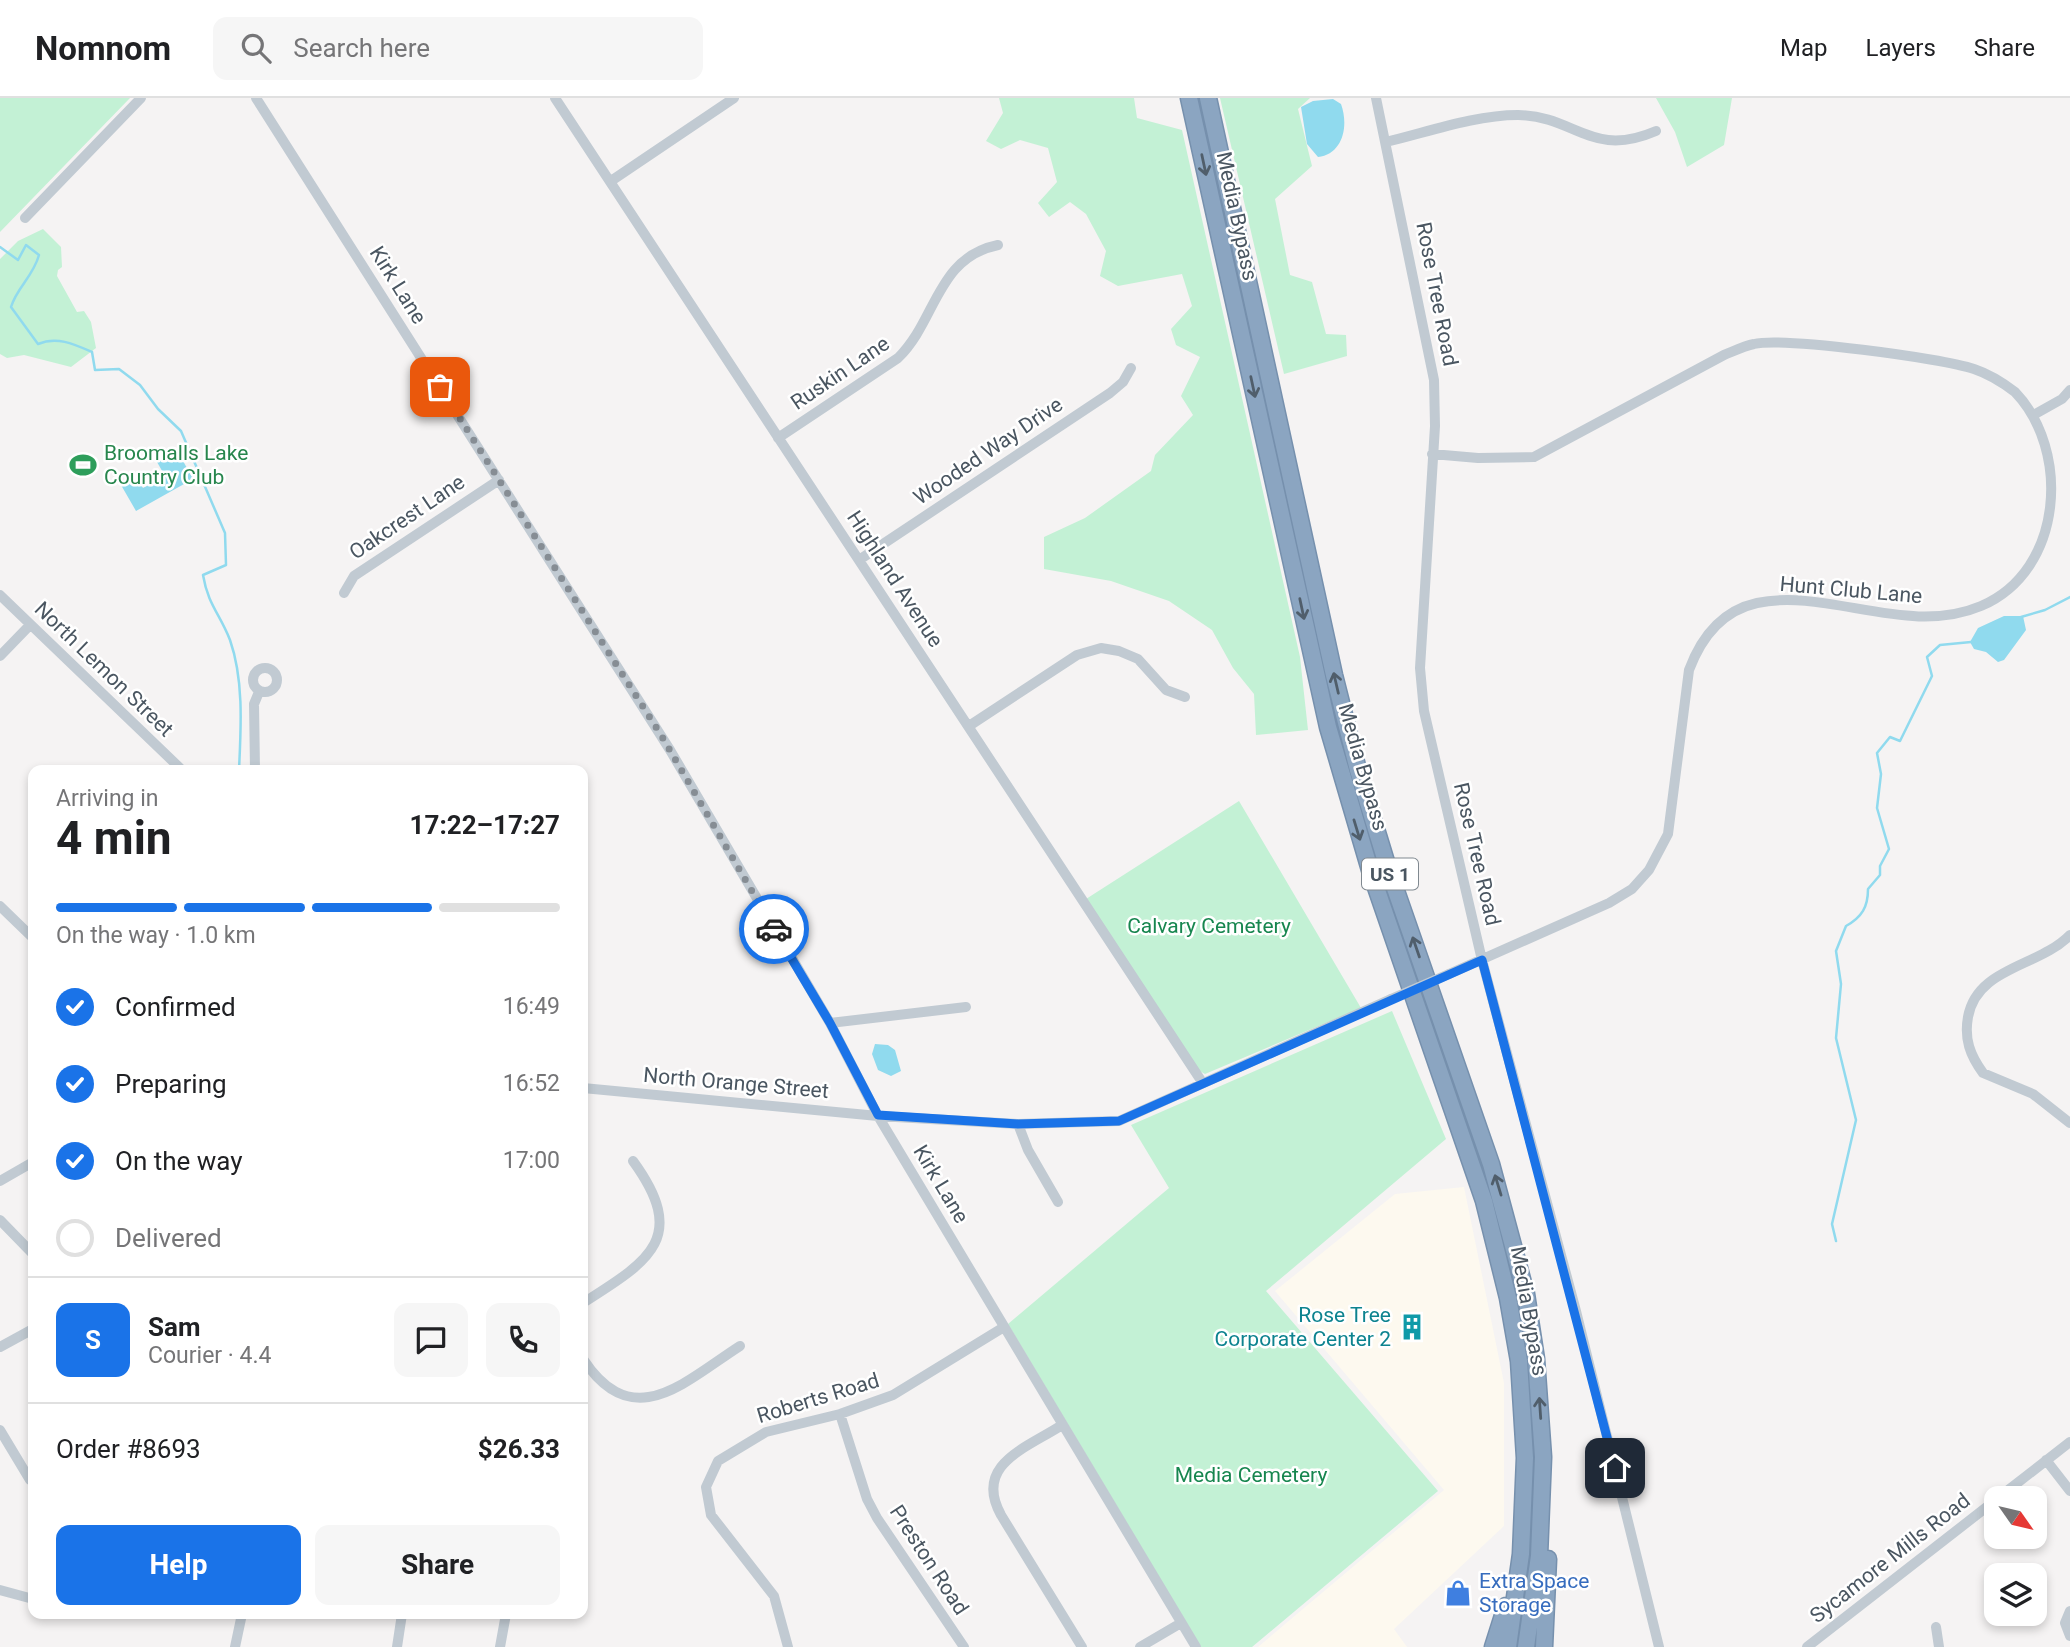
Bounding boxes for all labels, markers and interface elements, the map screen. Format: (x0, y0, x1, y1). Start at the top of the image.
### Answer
search box (213, 17, 703, 80)
text: Nomnom (35, 29, 171, 68)
icon: search (237, 29, 275, 67)
text: Search here (293, 33, 430, 63)
text: Map (1780, 34, 1828, 62)
text: Layers (1866, 34, 1936, 62)
text: Share (1974, 34, 2035, 62)
street label: Media Bypass (1212, 149, 1262, 283)
one-way arrow (1198, 153, 1211, 176)
street label: Rose Tree Road (1411, 220, 1463, 368)
street label: Kirk Lane (365, 242, 431, 328)
street label: Ruskin Lane (786, 331, 894, 415)
pin (410, 357, 470, 417)
icon: bag (421, 368, 459, 406)
one-way arrow (1246, 375, 1260, 398)
street label: Wooded Way Drive (909, 392, 1067, 510)
place label: Broomalls Lake Country Club (104, 441, 248, 489)
sports icon: Broomalls Lake Country Club (68, 450, 98, 480)
street label: Oakcrest Lane (345, 470, 469, 564)
street label: Highland Avenue (842, 507, 948, 651)
street label: Hunt Club Lane (1779, 572, 1923, 608)
street label: North Lemon Street (30, 597, 178, 741)
one-way arrow (1295, 597, 1309, 620)
one-way arrow (1329, 672, 1342, 695)
street label: Media Bypass (1333, 701, 1393, 833)
street label: Rose Tree Road (1449, 780, 1505, 928)
text: Arriving in (56, 785, 159, 812)
text: 17:22–17:27 (410, 810, 560, 840)
text: 4 min (56, 811, 172, 865)
one-way arrow (1352, 818, 1365, 840)
road number: US 1 (1362, 859, 1418, 890)
courier (739, 894, 809, 964)
icon: car (755, 910, 793, 948)
park label: Calvary Cemetery (1127, 914, 1291, 938)
text: On the way · 1.0 km (56, 922, 256, 949)
one-way arrow (1409, 937, 1421, 959)
icon: check (56, 988, 94, 1026)
text: Confirmed (115, 992, 236, 1022)
text: 16:49 (503, 993, 560, 1020)
street label: North Orange Street (642, 1063, 830, 1103)
icon: check (56, 1065, 94, 1103)
text: Preparing (115, 1069, 227, 1099)
text: 16:52 (503, 1070, 560, 1097)
street label: Kirk Lane (908, 1141, 974, 1227)
icon: check (56, 1142, 94, 1180)
text: On the way (115, 1146, 243, 1176)
text: 17:00 (503, 1147, 560, 1174)
one-way arrow (1491, 1175, 1503, 1197)
text: Delivered (115, 1223, 222, 1253)
street label: Media Bypass (1506, 1244, 1552, 1378)
button: chat (394, 1303, 468, 1377)
button: phone (486, 1303, 560, 1377)
place label: Rose Tree Corporate Center 2 (1215, 1303, 1391, 1351)
text: Sam (148, 1312, 200, 1342)
building icon: Rose Tree Corporate Center 2 (1397, 1312, 1427, 1342)
text: S (85, 1325, 101, 1355)
text: Courier · 4.4 (148, 1342, 271, 1369)
street label: Roberts Road (754, 1368, 882, 1428)
one-way arrow (1533, 1398, 1546, 1420)
text: Order #8693 (56, 1434, 201, 1464)
text: $26.33 (478, 1434, 560, 1464)
pin (1585, 1438, 1645, 1498)
icon: home (1596, 1449, 1634, 1487)
park label: Media Cemetery (1175, 1463, 1327, 1487)
north arrow (1984, 1486, 2048, 1549)
map controls (1984, 1486, 2047, 1626)
street label: Sycamore Mills Road (1805, 1488, 1975, 1628)
street label: Preston Road (885, 1501, 973, 1619)
button: Help (56, 1525, 301, 1605)
button: Share (315, 1525, 560, 1605)
button: layers (1984, 1563, 2047, 1626)
place label: Extra Space Storage (1479, 1569, 1589, 1617)
shop icon: Extra Space Storage (1443, 1578, 1473, 1608)

